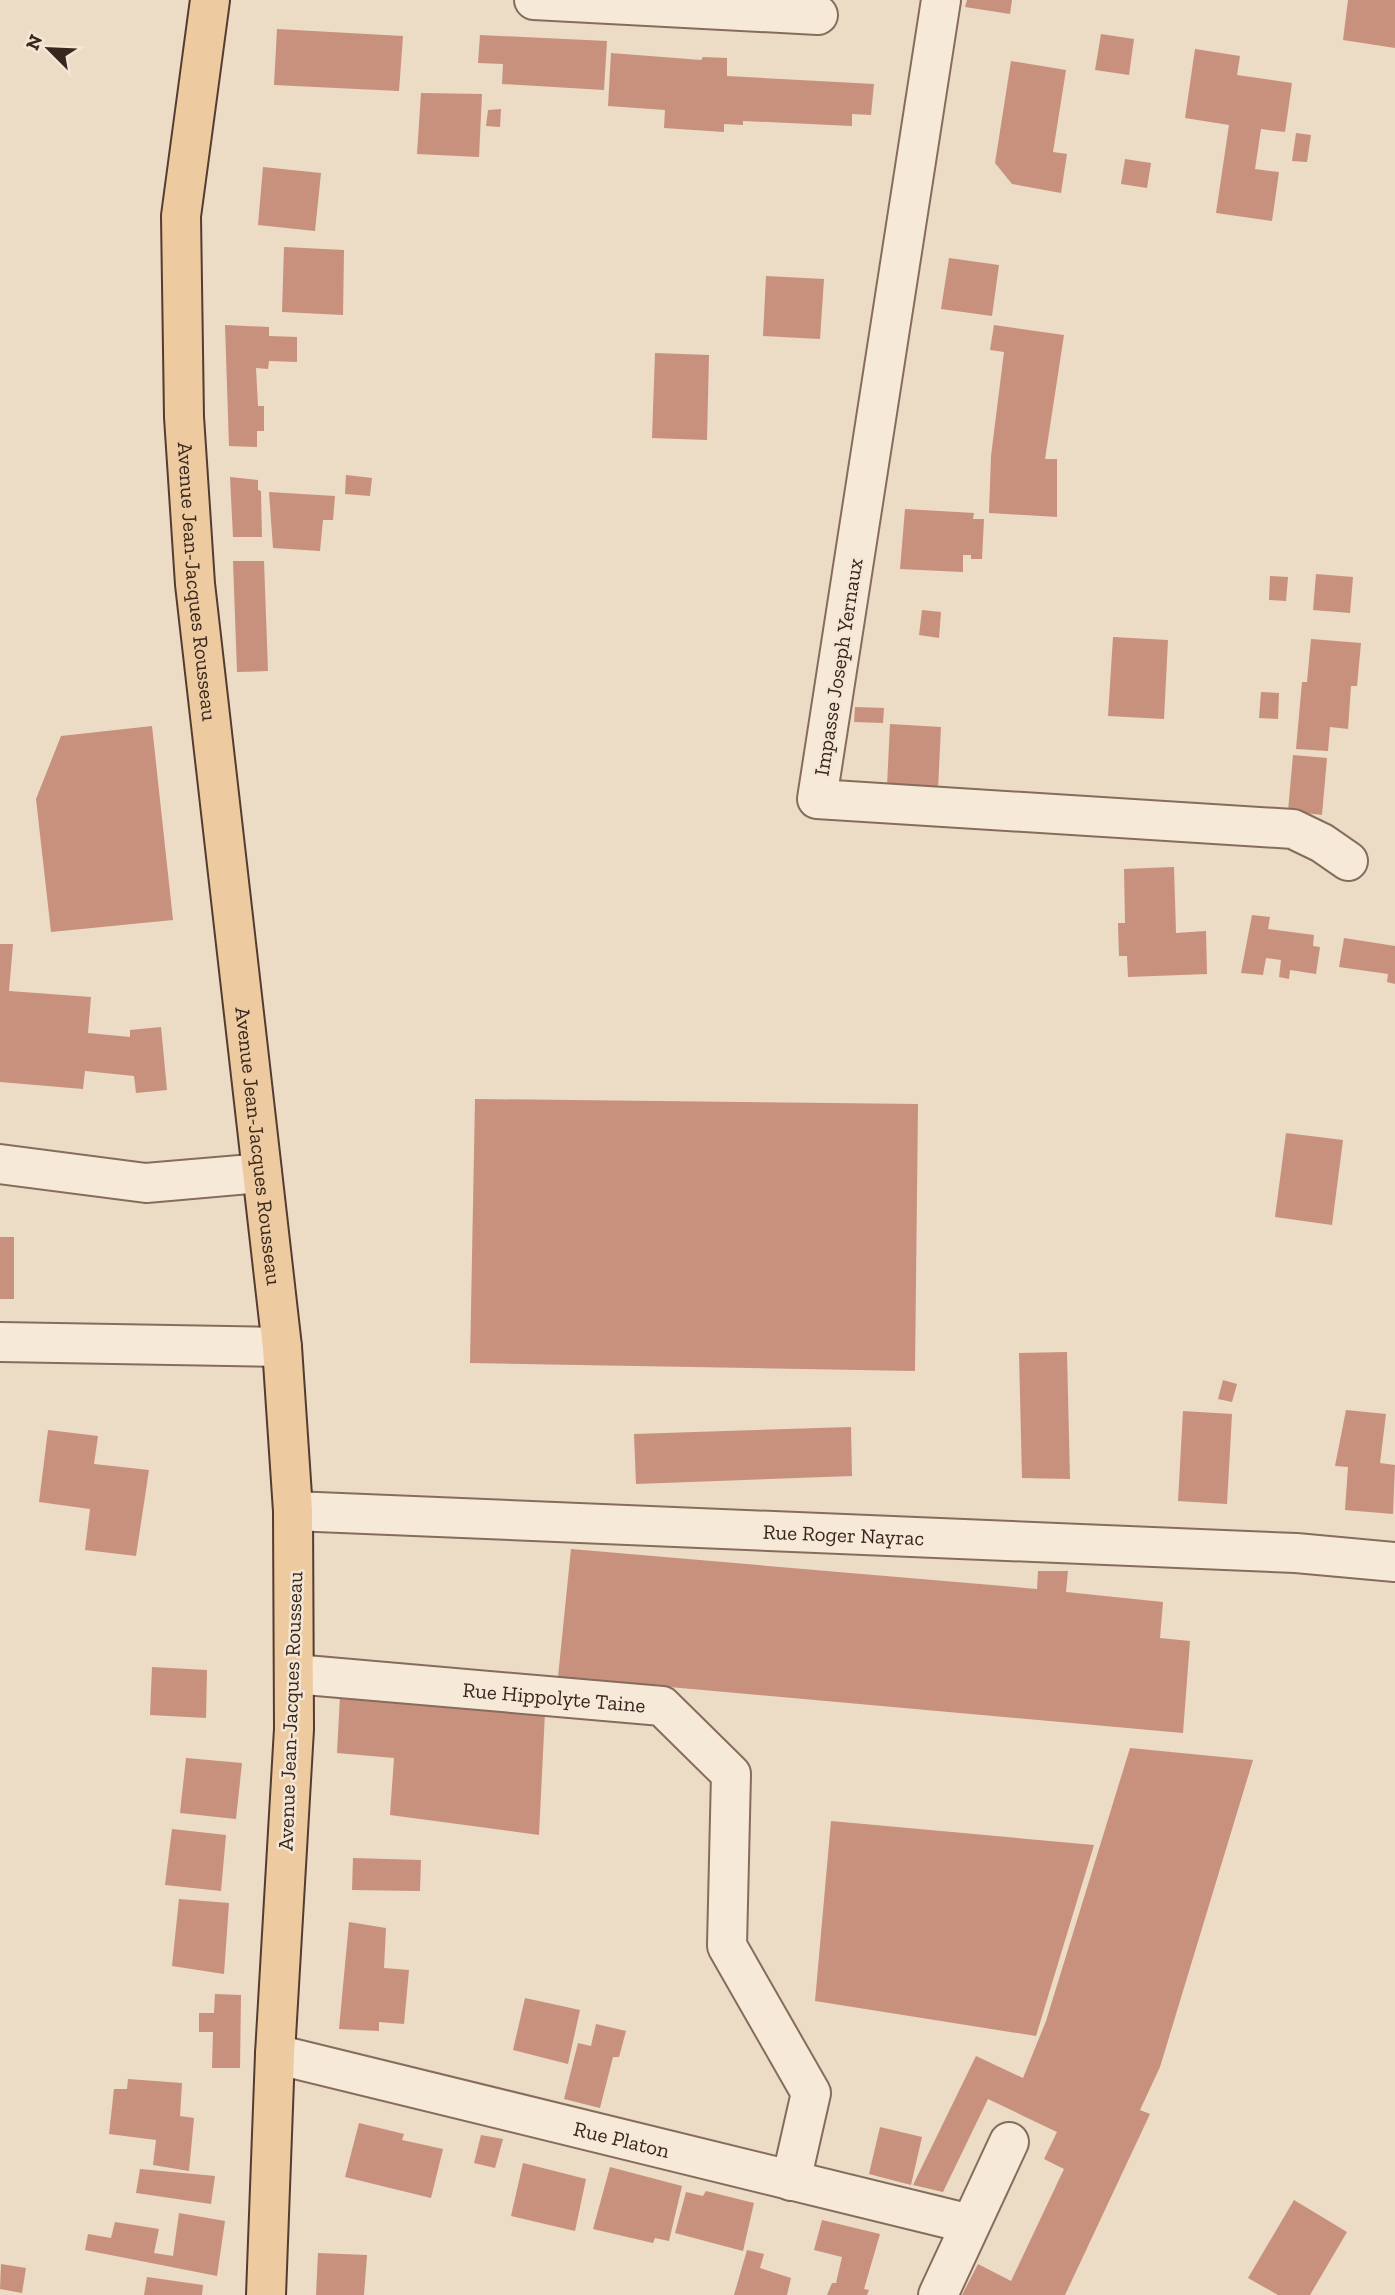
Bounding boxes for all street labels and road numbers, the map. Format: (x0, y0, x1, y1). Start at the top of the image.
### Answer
street label: Avenue Jean-Jacques Rousseau (173, 441, 223, 722)
street label: Impasse Joseph Yernaux (808, 556, 868, 778)
street label: Avenue Jean-Jacques Rousseau (231, 1005, 287, 1287)
street label: Rue Roger Nayrac (762, 1518, 925, 1550)
street label: Avenue Jean-Jacques Rousseau (273, 1571, 307, 1851)
street label: Rue Hippolyte Taine (461, 1676, 647, 1717)
street label: Rue Platon (571, 2115, 672, 2163)

